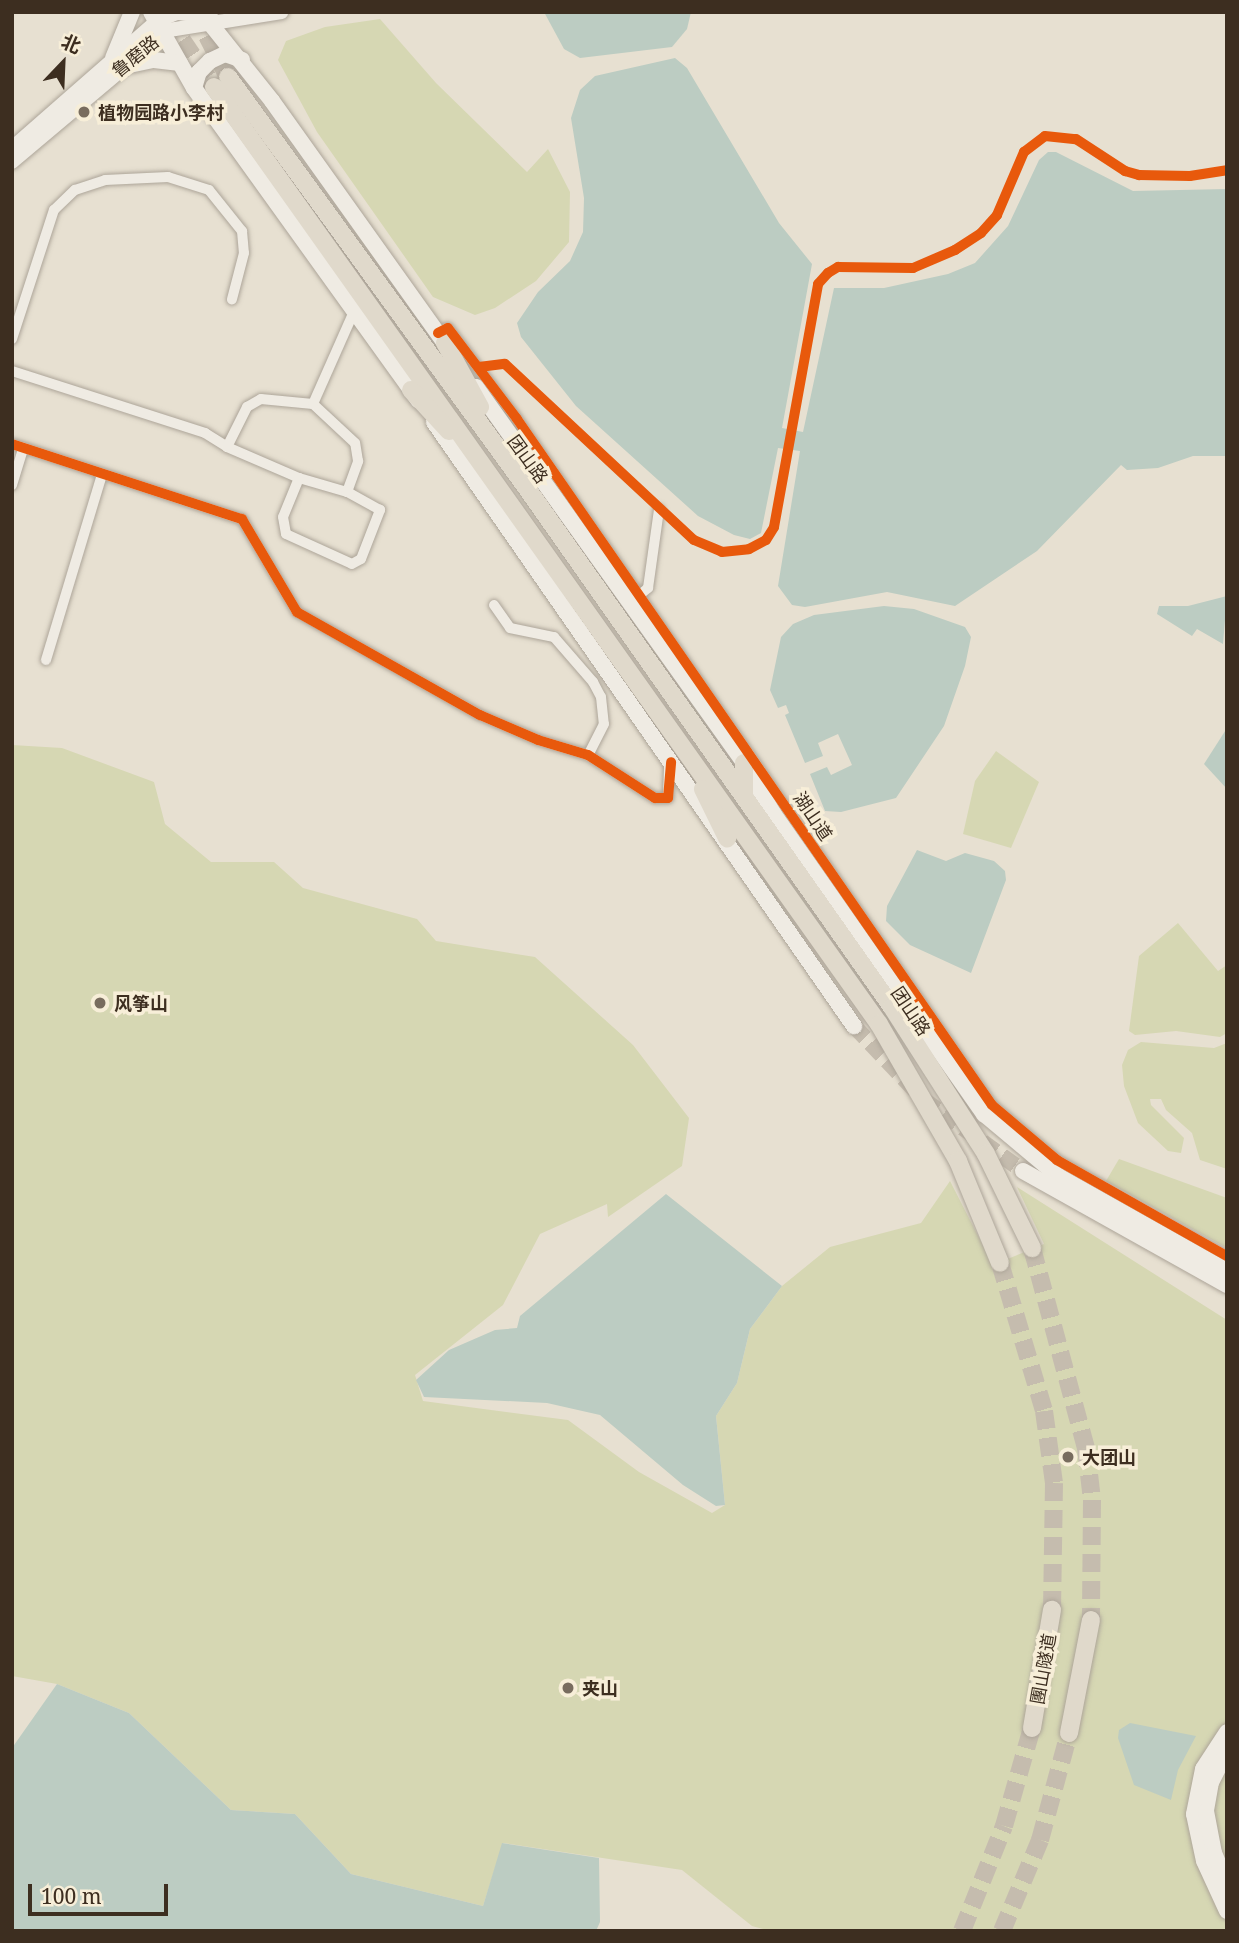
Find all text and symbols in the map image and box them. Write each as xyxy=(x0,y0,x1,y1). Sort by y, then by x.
north arrow xyxy=(28,28,98,98)
text: 北 xyxy=(57,28,85,59)
street label: 鲁磨路 xyxy=(107,31,163,81)
place label: 植物园路小李村 xyxy=(98,101,224,123)
marker: 植物园路小李村 xyxy=(76,104,92,120)
street label: 团山路 xyxy=(503,431,553,487)
street label: 湖山道 xyxy=(789,788,837,844)
street label: 团山路 xyxy=(887,983,935,1039)
place label: 风筝山 xyxy=(114,992,168,1014)
marker: 风筝山 xyxy=(92,995,108,1011)
place label: 大团山 xyxy=(1082,1446,1136,1468)
marker: 大团山 xyxy=(1060,1449,1076,1465)
street label: 團山隧道 xyxy=(1026,1632,1060,1706)
place label: 夹山 xyxy=(582,1677,618,1699)
marker: 夹山 xyxy=(560,1680,576,1696)
scale bar xyxy=(32,1870,172,1914)
text: 100 m xyxy=(41,1882,102,1910)

